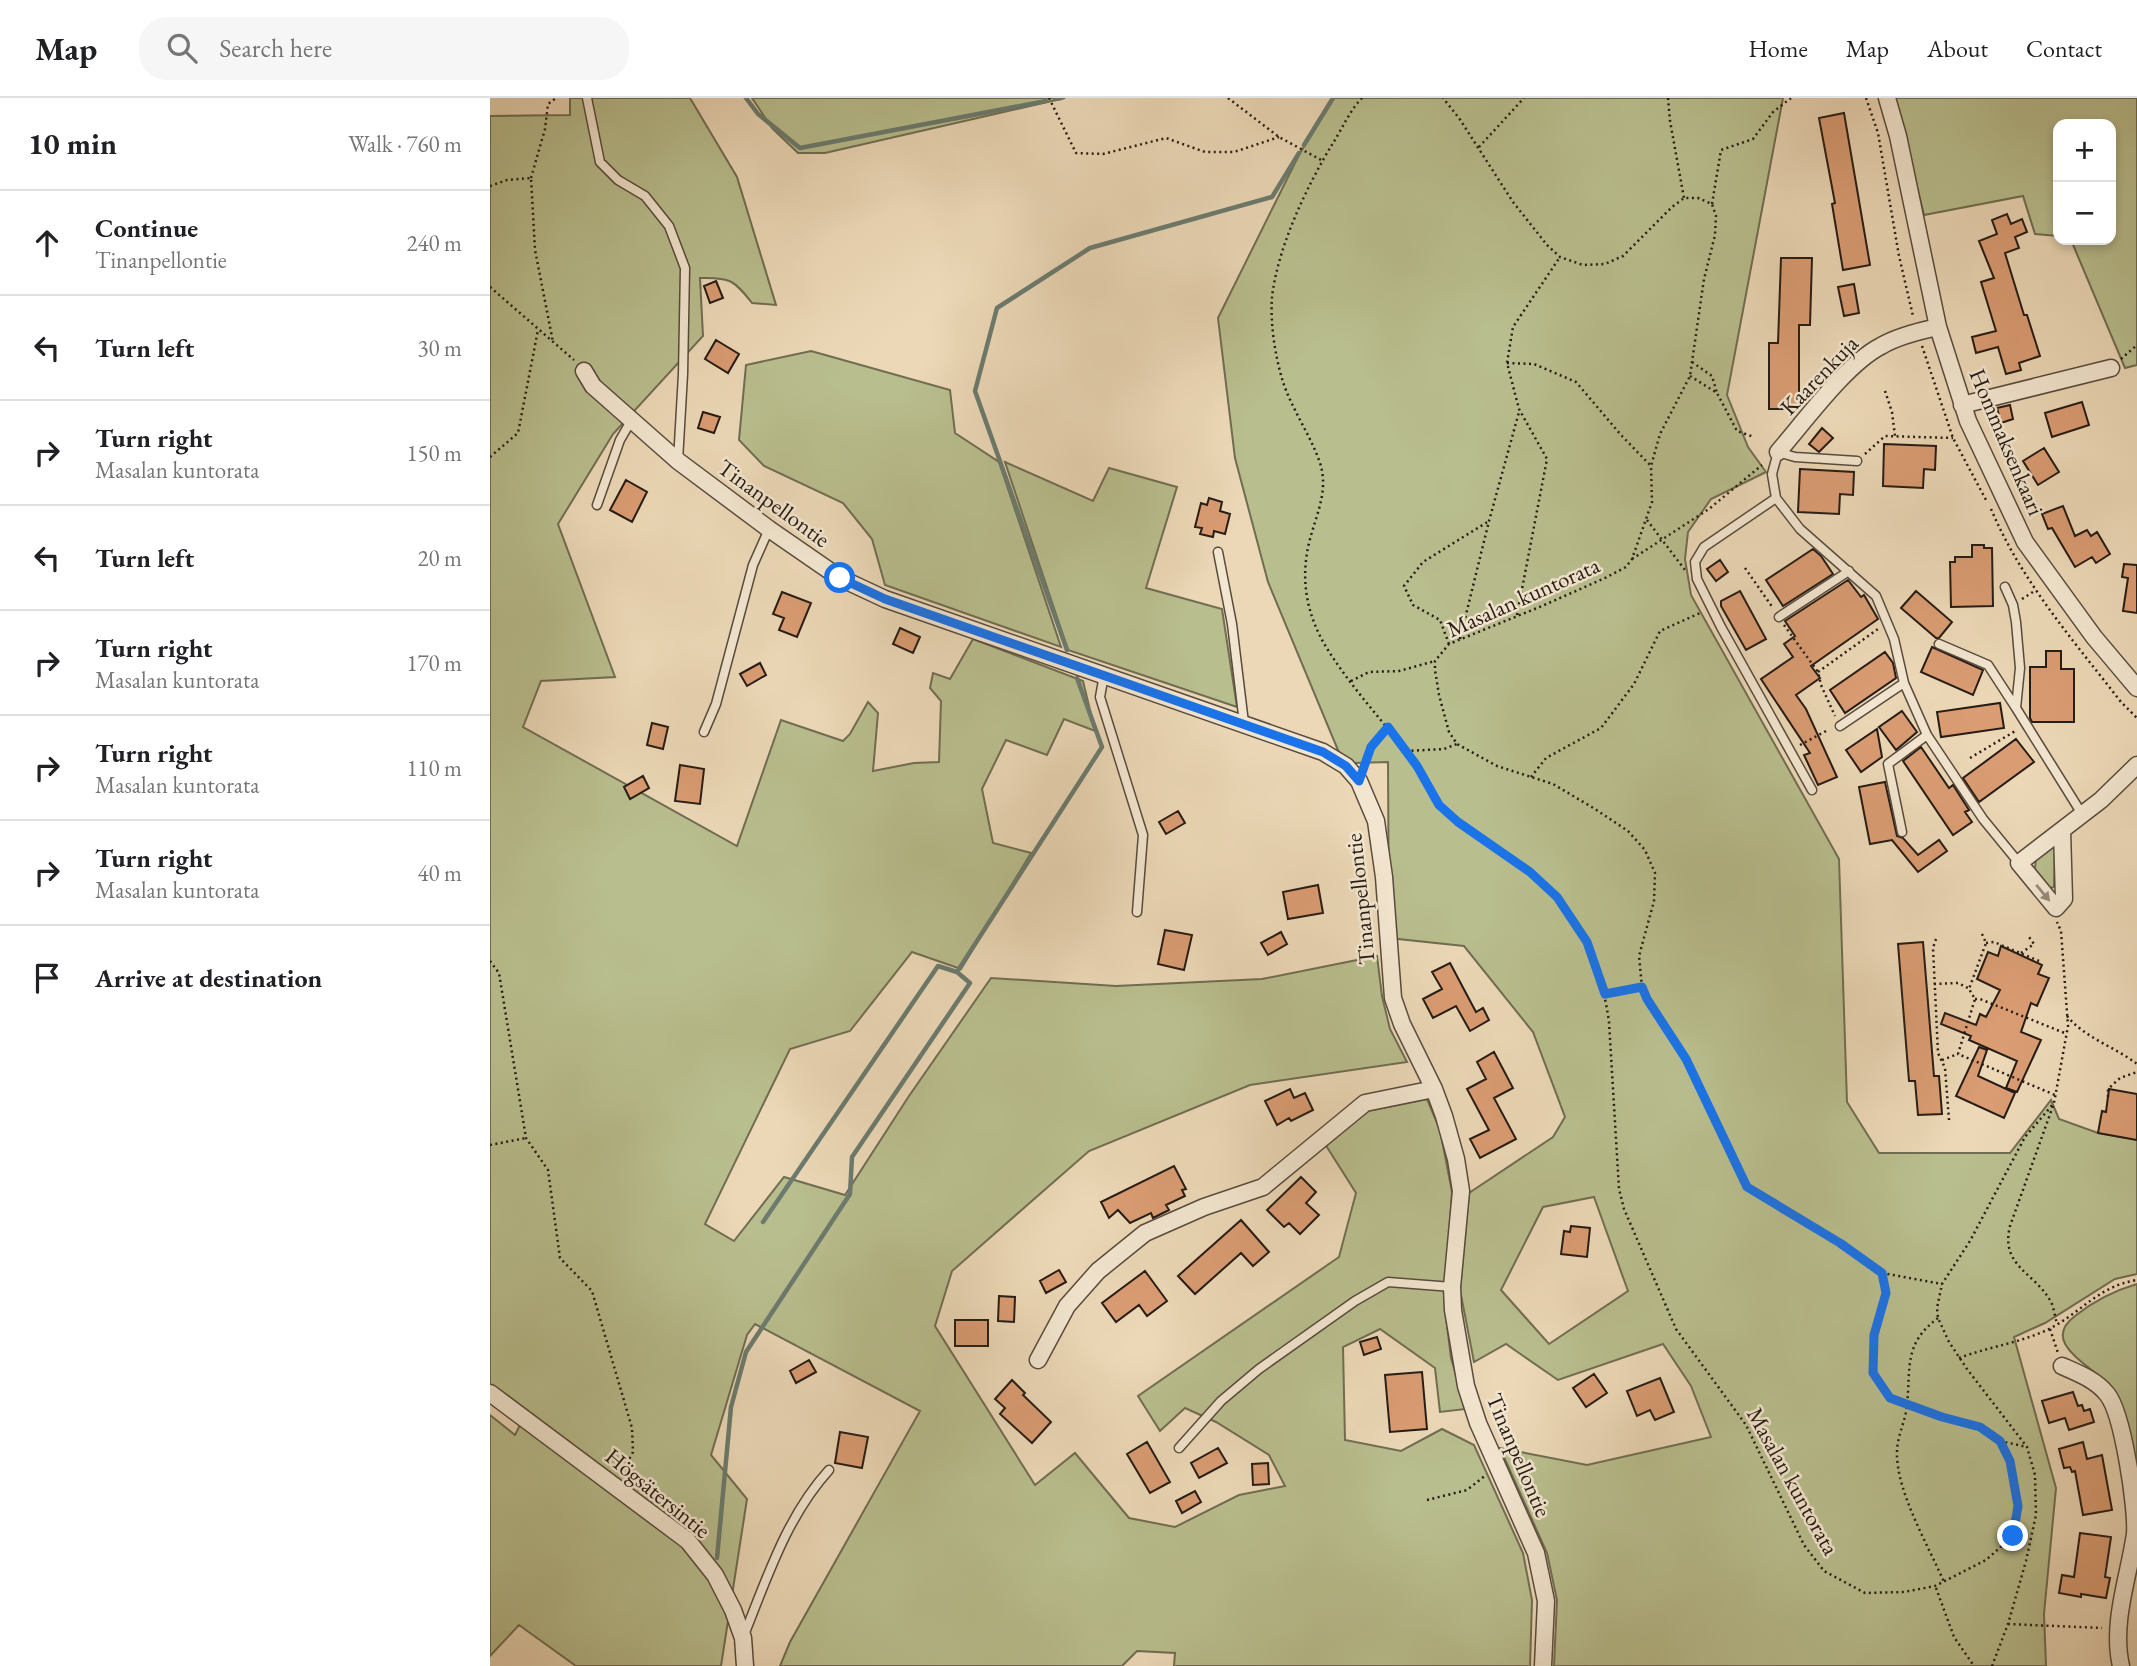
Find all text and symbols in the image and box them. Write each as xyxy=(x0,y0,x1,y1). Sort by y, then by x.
search box xyxy=(139,17,629,80)
text: Map xyxy=(35,27,97,70)
icon: search xyxy=(163,29,201,67)
text: Search here xyxy=(219,31,332,65)
text: Home xyxy=(1748,33,1808,64)
text: Map xyxy=(1846,33,1889,64)
text: About xyxy=(1927,33,1988,64)
text: Contact xyxy=(2026,33,2102,64)
map controls xyxy=(2053,119,2116,245)
button: + xyxy=(2053,119,2116,182)
text: 10 min xyxy=(28,124,117,163)
text: Walk · 760 m xyxy=(348,129,462,159)
button: − xyxy=(2053,182,2116,245)
text: Continue xyxy=(95,211,198,245)
icon: ahead xyxy=(28,224,66,262)
text: 240 m xyxy=(406,228,462,258)
text: Tinanpellontie xyxy=(95,245,227,275)
street label: Kaarenkuja xyxy=(1773,328,1865,421)
icon: left xyxy=(28,329,66,367)
text: Turn left xyxy=(95,331,194,365)
text: 30 m xyxy=(417,333,462,363)
street label: Hommaksenkaari xyxy=(1963,364,2052,520)
text: Turn right xyxy=(95,421,213,455)
icon: right xyxy=(28,434,66,472)
text: 150 m xyxy=(406,438,462,468)
street label: Tinanpellontie xyxy=(712,452,836,554)
text: Masalan kuntorata xyxy=(95,455,259,485)
icon: left xyxy=(28,539,66,577)
text: Turn left xyxy=(95,541,194,575)
text: 20 m xyxy=(417,543,462,573)
street label: Masalan kuntorata xyxy=(1442,550,1605,644)
route start xyxy=(824,562,855,593)
text: Turn right xyxy=(95,631,213,665)
icon: right xyxy=(28,644,66,682)
text: 170 m xyxy=(406,648,462,678)
text: Masalan kuntorata xyxy=(95,665,259,695)
text: Turn right xyxy=(95,736,213,770)
icon: right xyxy=(28,749,66,787)
text: 110 m xyxy=(406,753,462,783)
text: Masalan kuntorata xyxy=(95,770,259,800)
street label: Tinanpellontie xyxy=(1338,832,1382,966)
text: Turn right xyxy=(95,841,213,875)
icon: right xyxy=(28,854,66,892)
text: 40 m xyxy=(417,858,462,888)
text: Masalan kuntorata xyxy=(95,875,259,905)
one-way arrow xyxy=(2036,883,2051,901)
icon: arrive xyxy=(28,959,66,997)
text: Arrive at destination xyxy=(95,961,322,995)
street label: Tinanpellontie xyxy=(1479,1388,1559,1522)
street label: Masalan kuntorata xyxy=(1740,1402,1846,1561)
street label: Högsätersintie xyxy=(599,1441,717,1545)
route end xyxy=(1997,1520,2028,1551)

